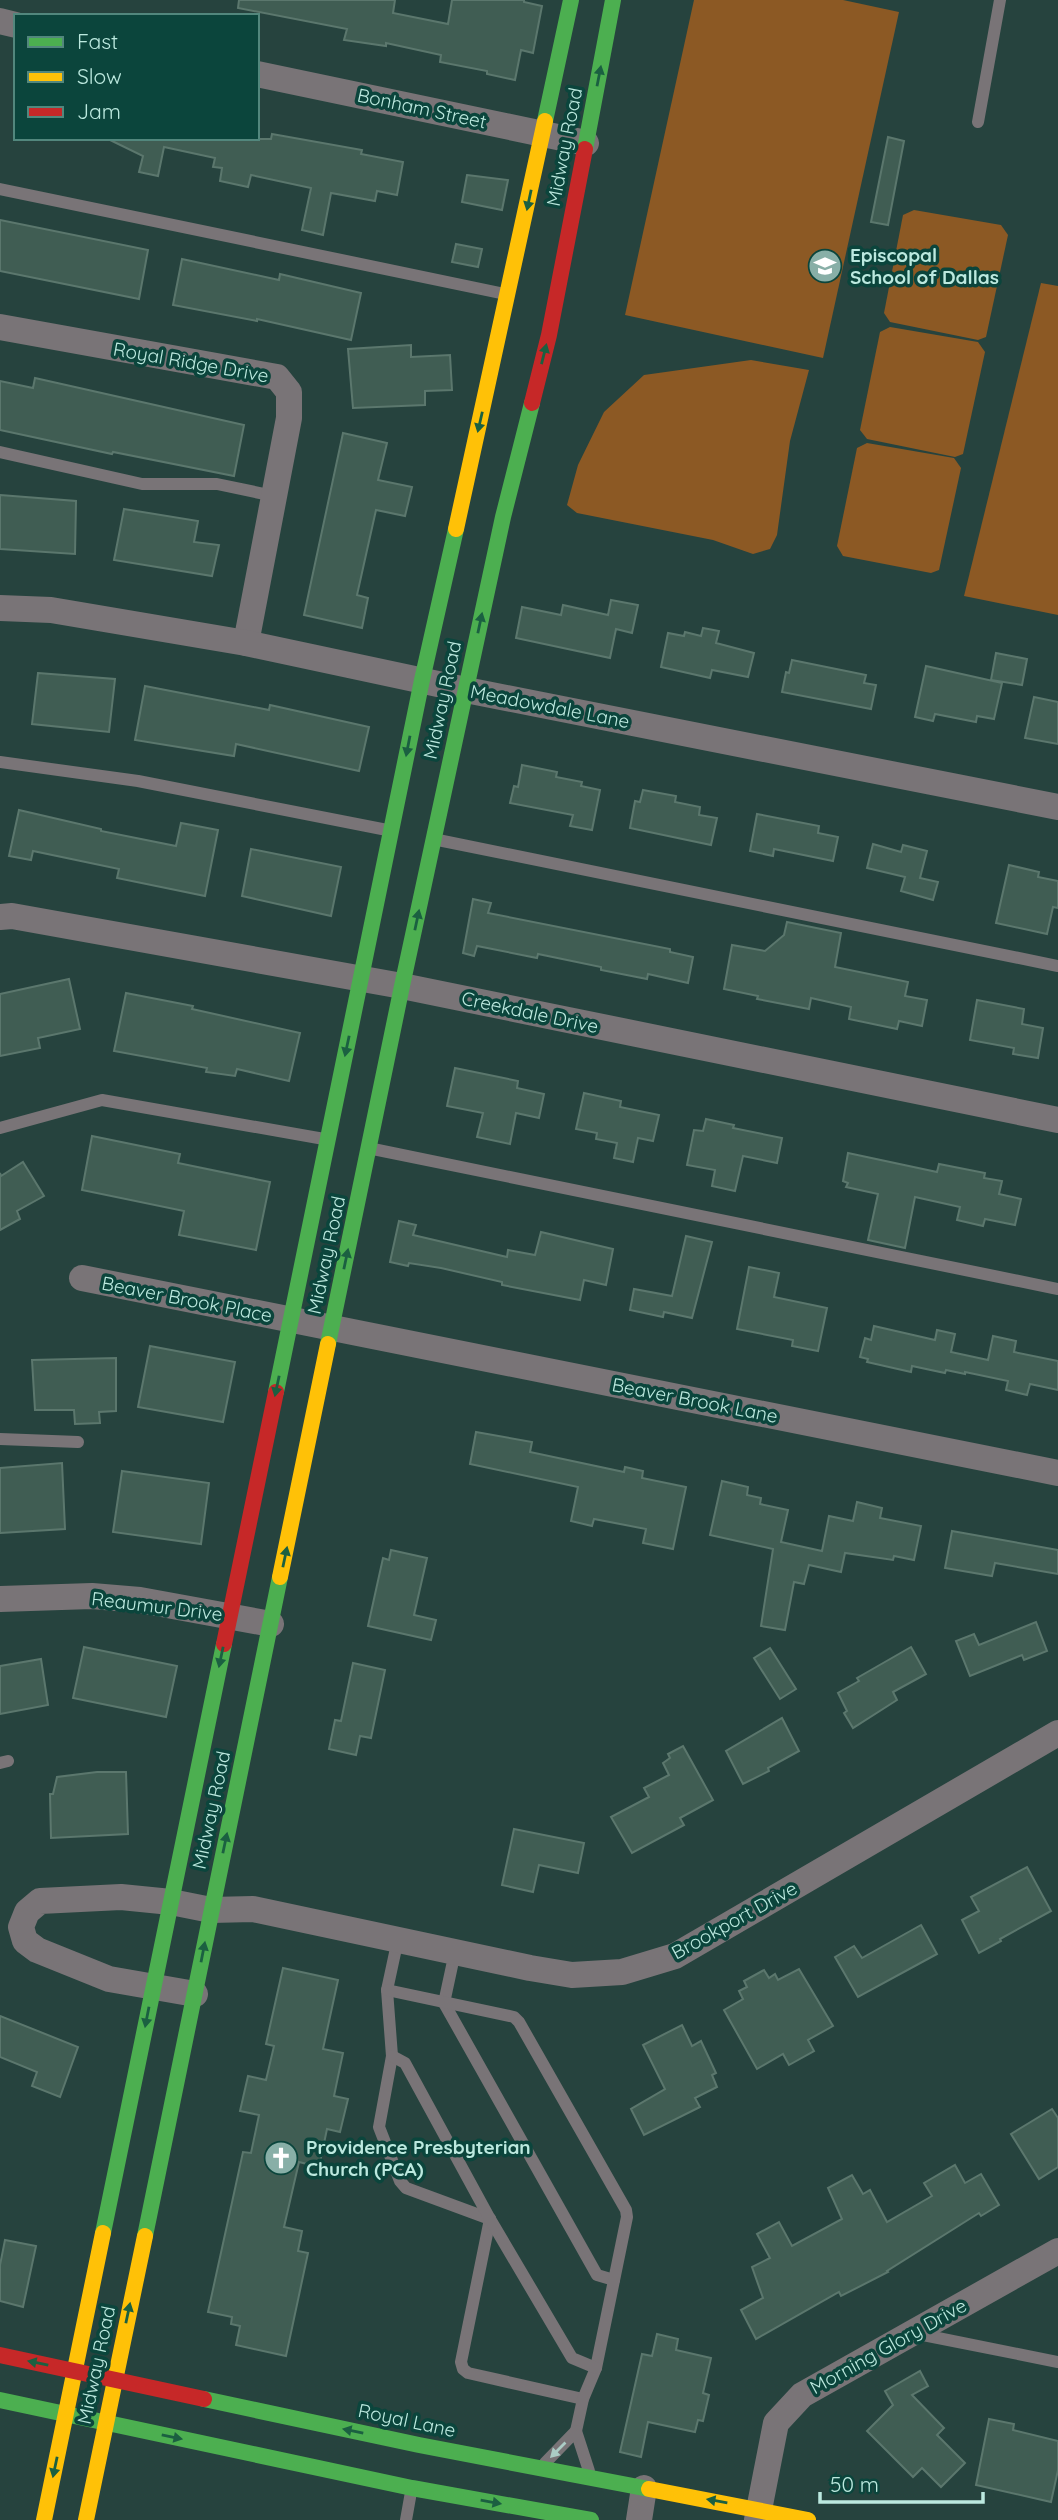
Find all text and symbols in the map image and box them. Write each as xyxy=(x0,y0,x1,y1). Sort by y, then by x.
legend xyxy=(14,14,259,140)
text: Fast xyxy=(77,28,118,54)
text: Slow xyxy=(77,63,122,89)
one-way arrow xyxy=(593,65,604,87)
street label: Bonham Street xyxy=(355,83,489,133)
street label: Midway Road xyxy=(541,86,587,208)
text: Jam xyxy=(77,98,121,124)
one-way arrow xyxy=(523,189,534,211)
place label: Episcopal School of Dallas xyxy=(850,243,999,289)
school or university icon: Episcopal School of Dallas xyxy=(806,247,844,285)
street label: Royal Ridge Drive xyxy=(111,337,271,387)
one-way arrow xyxy=(539,343,550,365)
one-way arrow xyxy=(474,411,485,433)
one-way arrow xyxy=(475,612,486,634)
street label: Midway Road xyxy=(418,639,466,761)
street label: Meadowdale Lane xyxy=(468,679,632,733)
one-way arrow xyxy=(402,735,413,757)
one-way arrow xyxy=(411,909,422,931)
street label: Creekdale Drive xyxy=(459,986,601,1038)
one-way arrow xyxy=(342,1035,353,1057)
street label: Midway Road xyxy=(302,1194,350,1316)
one-way arrow xyxy=(341,1248,352,1270)
street label: Beaver Brook Place xyxy=(100,1271,274,1327)
street label: Beaver Brook Lane xyxy=(610,1372,780,1428)
one-way arrow xyxy=(271,1375,282,1397)
one-way arrow xyxy=(279,1546,290,1568)
street label: Reaumur Drive xyxy=(90,1586,224,1626)
one-way arrow xyxy=(216,1646,227,1668)
street label: Midway Road xyxy=(187,1749,235,1871)
one-way arrow xyxy=(220,1832,231,1854)
street label: Brookport Drive xyxy=(667,1876,801,1964)
one-way arrow xyxy=(198,1941,209,1963)
one-way arrow xyxy=(142,2006,153,2028)
place label: Providence Presbyterian Church (PCA) xyxy=(306,2135,531,2181)
church icon: Providence Presbyterian Church (PCA) xyxy=(262,2139,300,2177)
street label: Morning Glory Drive xyxy=(805,2293,971,2399)
one-way arrow xyxy=(123,2302,134,2324)
street label: Midway Road xyxy=(72,2304,120,2426)
one-way arrow xyxy=(27,2357,49,2368)
street label: Royal Lane xyxy=(356,2398,458,2442)
one-way arrow xyxy=(342,2425,364,2436)
one-way arrow xyxy=(161,2431,183,2442)
one-way arrow xyxy=(550,2441,567,2457)
one-way arrow xyxy=(49,2456,60,2478)
scale bar xyxy=(820,2460,983,2504)
text: 50 m xyxy=(830,2471,879,2497)
one-way arrow xyxy=(706,2496,728,2507)
one-way arrow xyxy=(480,2497,502,2508)

